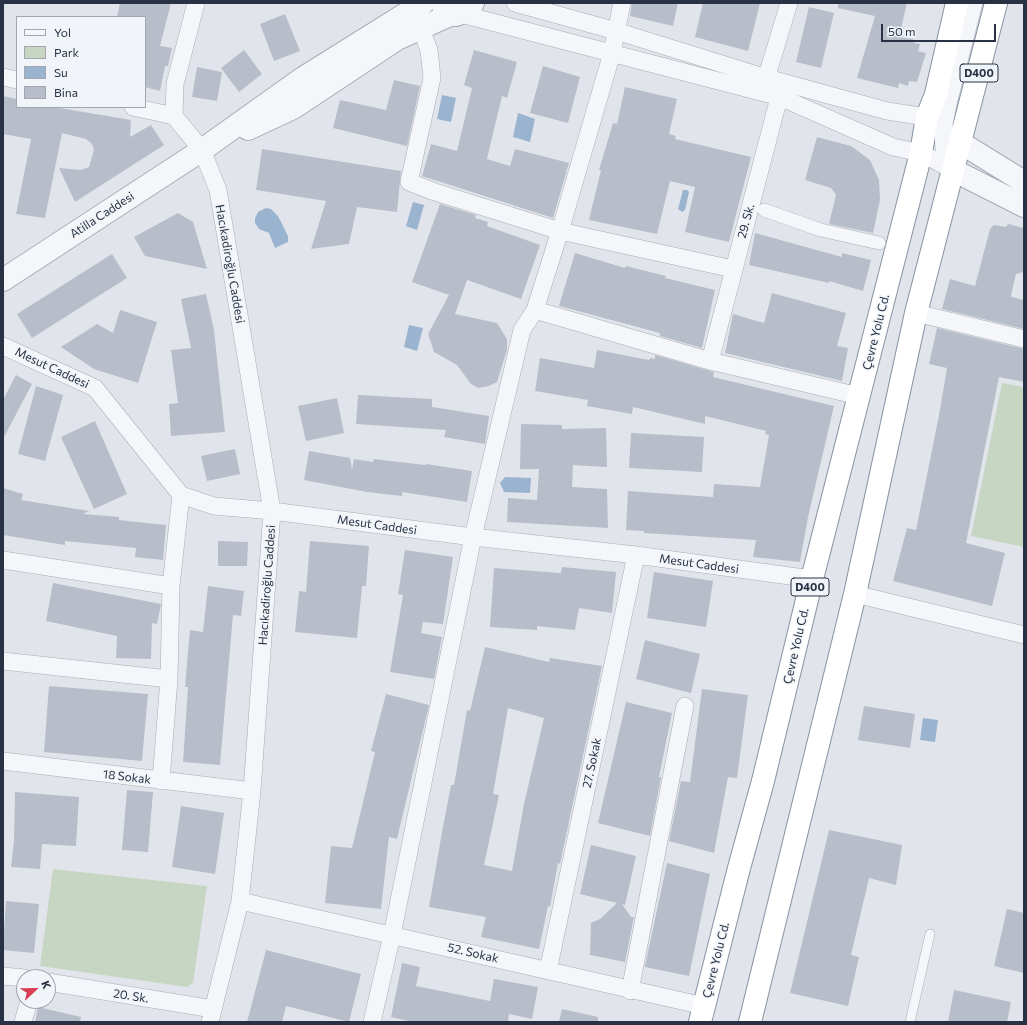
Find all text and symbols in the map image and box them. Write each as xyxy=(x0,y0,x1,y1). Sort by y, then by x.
legend xyxy=(16,16,146,108)
scale bar xyxy=(883,16,998,42)
text: 50 m xyxy=(888,24,916,38)
text: Yol xyxy=(54,25,71,39)
text: Park xyxy=(54,45,79,59)
road number: D400 xyxy=(960,64,998,82)
text: Su xyxy=(54,65,68,79)
text: Bina xyxy=(54,85,78,99)
street label: Atilla Caddesi xyxy=(67,189,137,241)
street label: 29. Sk. xyxy=(734,202,758,240)
street label: Hacıkadiroğlu Caddesi xyxy=(212,203,248,325)
street label: Çevre Yolu Cd. xyxy=(860,293,892,371)
street label: Mesut Caddesi xyxy=(13,344,91,392)
street label: Mesut Caddesi xyxy=(336,512,418,538)
street label: Hacıkadiroğlu Caddesi xyxy=(256,524,278,646)
street label: Mesut Caddesi xyxy=(658,551,740,577)
road number: D400 xyxy=(791,578,829,596)
street label: Çevre Yolu Cd. xyxy=(780,607,812,685)
street label: 27. Sokak xyxy=(580,737,604,789)
street label: 18 Sokak xyxy=(102,767,152,787)
street label: Çevre Yolu Cd. xyxy=(700,921,732,999)
street label: 52. Sokak xyxy=(446,940,500,966)
north arrow xyxy=(16,969,56,1009)
text: K xyxy=(39,979,54,991)
street label: 20. Sk. xyxy=(112,986,150,1006)

